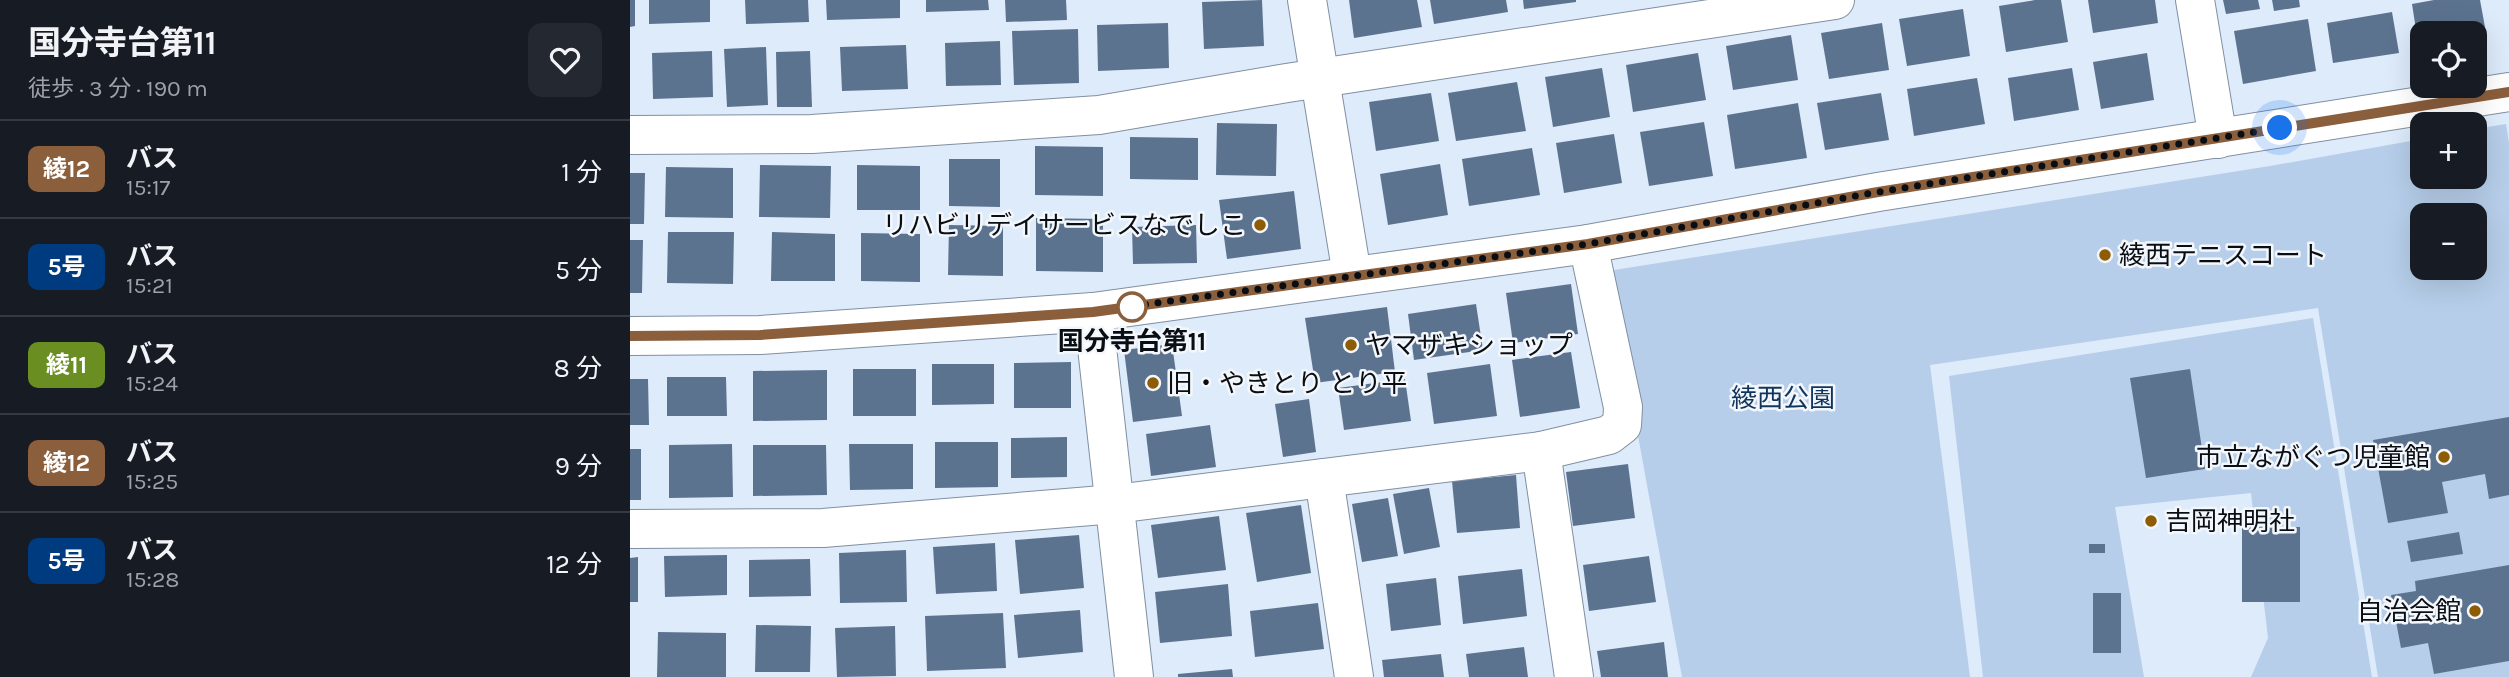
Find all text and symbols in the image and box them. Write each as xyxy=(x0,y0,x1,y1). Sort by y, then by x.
map controls xyxy=(2410,21,2487,280)
button: locate xyxy=(2410,21,2487,98)
button: heart xyxy=(528,23,602,97)
text: 国分寺台第11 xyxy=(28,24,217,62)
text: 徒歩 · 3 分 · 190 m xyxy=(28,75,208,102)
your location xyxy=(2262,110,2297,145)
button: + xyxy=(2410,112,2487,189)
text: バス xyxy=(126,143,178,174)
text: 綾12 xyxy=(43,155,90,183)
text: 1 分 xyxy=(561,157,602,188)
text: 15:17 xyxy=(126,174,170,201)
button: − xyxy=(2410,203,2487,280)
place label: リハビリデイサービスなでしこ xyxy=(882,210,1246,241)
marker: リハビリデイサービスなでしこ xyxy=(1252,217,1268,233)
place label: 綾西テニスコート xyxy=(2119,240,2327,271)
text: バス xyxy=(126,241,178,272)
marker: 綾西テニスコート xyxy=(2097,247,2113,263)
text: 5号 xyxy=(48,253,85,281)
text: 5 分 xyxy=(555,255,602,286)
text: 15:21 xyxy=(126,272,173,299)
marker: 国分寺台第11 xyxy=(1117,292,1147,322)
place label: 国分寺台第11 xyxy=(1058,326,1206,357)
place label: ヤマザキショップ xyxy=(1365,330,1573,361)
marker: ヤマザキショップ xyxy=(1343,337,1359,353)
text: バス xyxy=(126,339,178,370)
text: 綾11 xyxy=(46,351,87,379)
text: 8 分 xyxy=(554,353,602,384)
place label: 旧・やきとり とり平 xyxy=(1167,368,1407,399)
text: 15:24 xyxy=(126,370,178,397)
marker: 旧・やきとり とり平 xyxy=(1145,375,1161,391)
park label: 綾西公園 xyxy=(1731,383,1835,414)
text: バス xyxy=(126,437,178,468)
place label: 市立ながぐつ児童館 xyxy=(2196,442,2430,473)
text: 綾12 xyxy=(43,449,90,477)
marker: 市立ながぐつ児童館 xyxy=(2436,449,2452,465)
text: 9 分 xyxy=(555,451,602,482)
text: 15:25 xyxy=(126,468,178,495)
place label: 吉岡神明社 xyxy=(2165,506,2295,537)
marker: 吉岡神明社 xyxy=(2143,513,2159,529)
text: バス xyxy=(126,535,178,566)
text: 5号 xyxy=(48,547,85,575)
text: 12 分 xyxy=(546,549,602,580)
text: 15:28 xyxy=(126,566,179,593)
place label: 自治会館 xyxy=(2357,596,2461,627)
marker: 自治会館 xyxy=(2467,603,2483,619)

